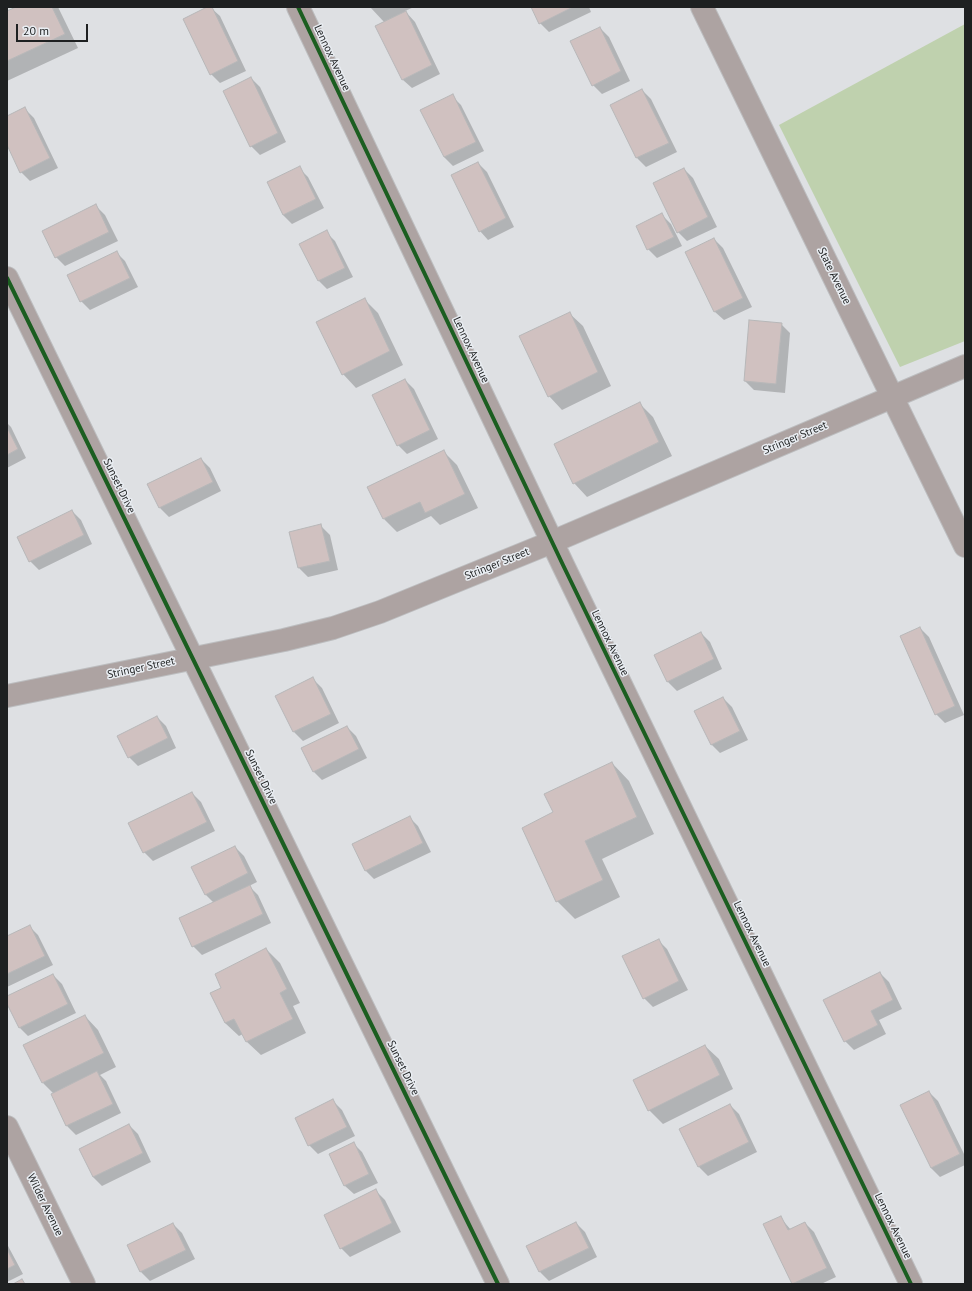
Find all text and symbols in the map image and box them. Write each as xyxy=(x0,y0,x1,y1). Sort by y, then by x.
scale bar xyxy=(18,16,90,42)
text: 20 m xyxy=(23,23,49,38)
street label: Lennox Avenue xyxy=(311,23,353,93)
street label: State Avenue xyxy=(815,245,853,307)
street label: Lennox Avenue xyxy=(450,315,492,385)
street label: Stringer Street xyxy=(761,419,829,457)
street label: Sunset Drive xyxy=(100,456,138,516)
street label: Stringer Street xyxy=(463,545,531,583)
street label: Lennox Avenue xyxy=(588,608,632,678)
street label: Stringer Street xyxy=(106,654,176,682)
street label: Sunset Drive xyxy=(242,747,280,807)
street label: Lennox Avenue xyxy=(730,899,774,969)
street label: Sunset Drive xyxy=(384,1038,422,1098)
street label: Wilder Avenue xyxy=(24,1172,66,1238)
street label: Lennox Avenue xyxy=(871,1191,915,1261)

